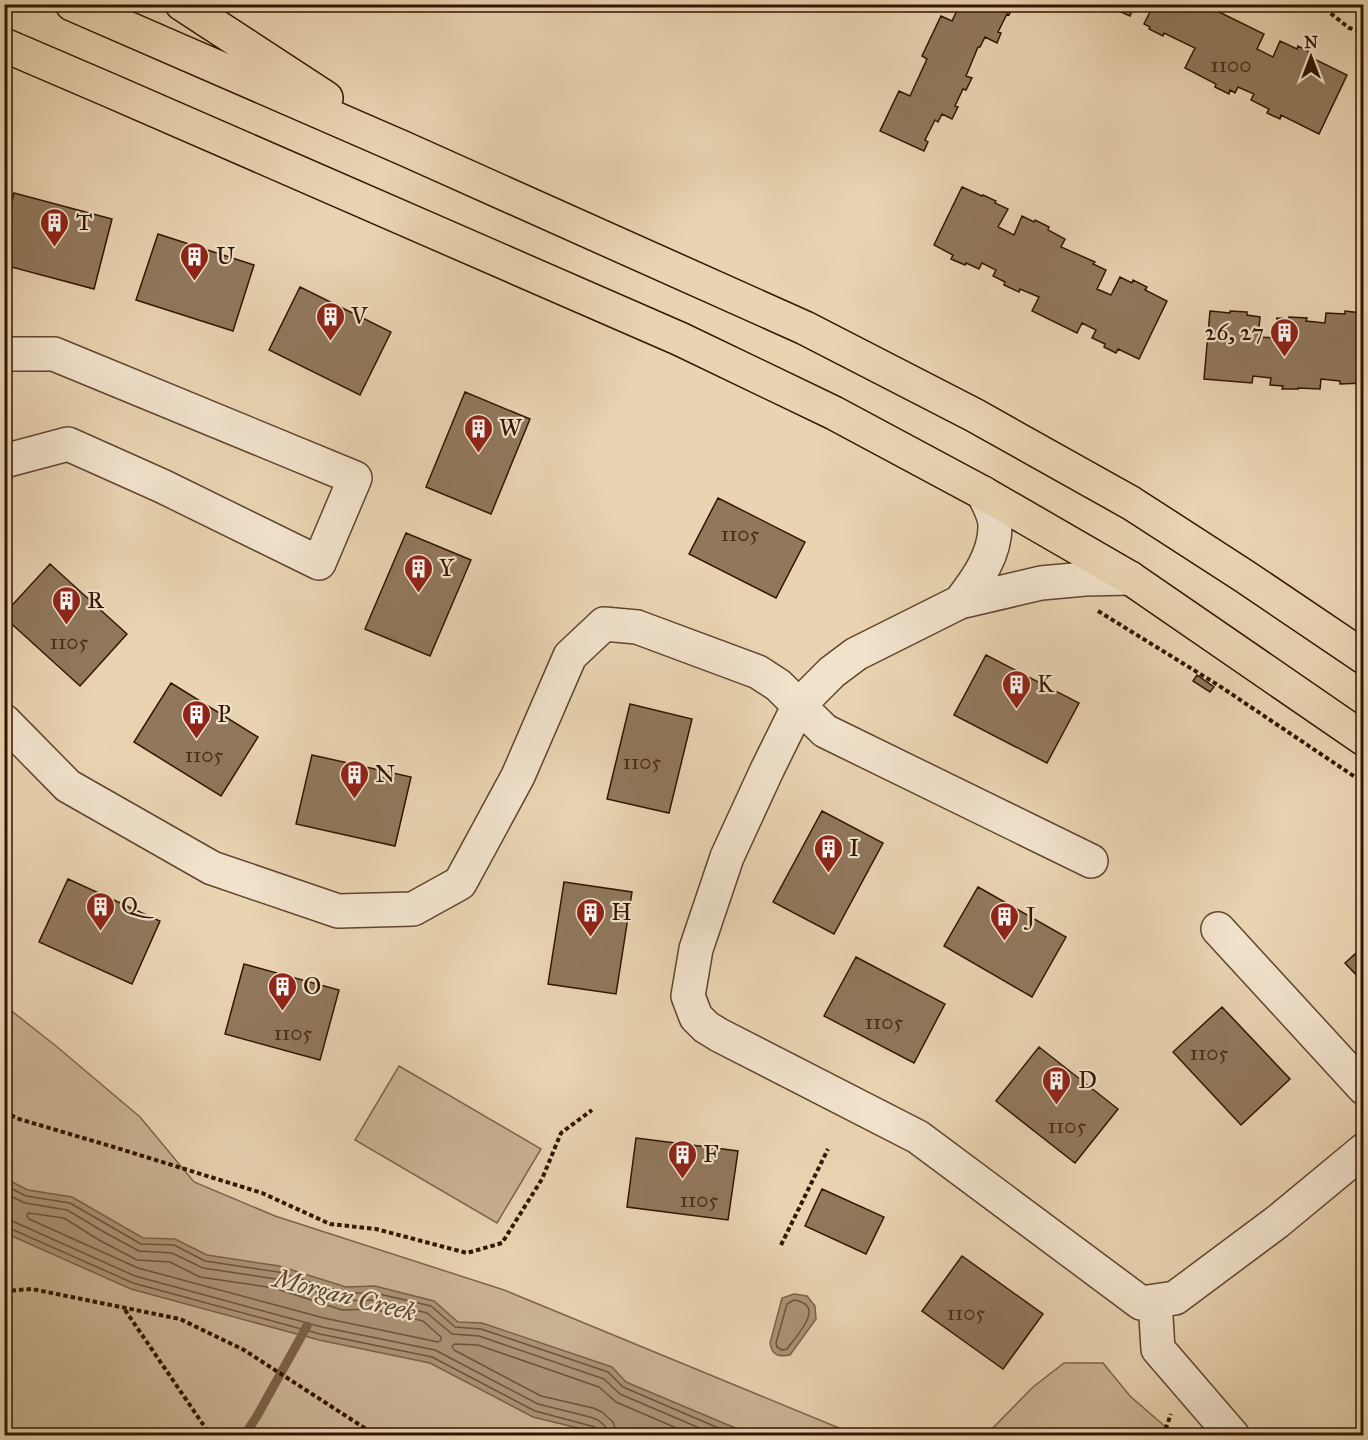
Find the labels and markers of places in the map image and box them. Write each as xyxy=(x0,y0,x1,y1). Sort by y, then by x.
building icon: T xyxy=(39,206,71,248)
place label: T xyxy=(76,207,92,237)
building icon: U xyxy=(179,240,211,282)
place label: U xyxy=(216,241,235,271)
building icon: V xyxy=(314,300,346,342)
place label: V xyxy=(350,301,369,331)
building icon: 26, 27 xyxy=(1269,316,1301,358)
place label: 26, 27 xyxy=(1204,317,1264,347)
building icon: W xyxy=(462,412,494,454)
place label: W xyxy=(499,413,523,443)
building icon: Y xyxy=(402,552,434,594)
place label: Y xyxy=(439,553,455,583)
building icon: R xyxy=(50,584,82,626)
place label: R xyxy=(87,585,105,615)
building icon: K xyxy=(1000,668,1032,710)
place label: K xyxy=(1037,669,1055,699)
building icon: P xyxy=(180,698,212,740)
place label: P xyxy=(217,699,231,729)
building icon: N xyxy=(338,758,370,800)
place label: N xyxy=(375,759,395,789)
building icon: I xyxy=(812,832,844,874)
place label: I xyxy=(849,833,859,863)
building icon: Q xyxy=(84,890,116,932)
place label: Q xyxy=(121,891,155,921)
building icon: H xyxy=(574,896,606,938)
place label: H xyxy=(611,897,632,927)
building icon: J xyxy=(989,900,1021,942)
place label: J xyxy=(1023,901,1036,931)
building icon: O xyxy=(266,970,298,1012)
place label: O xyxy=(303,971,321,1001)
building icon: D xyxy=(1041,1064,1073,1106)
place label: D xyxy=(1078,1065,1097,1095)
building icon: F xyxy=(666,1138,698,1180)
place label: F xyxy=(703,1139,719,1169)

